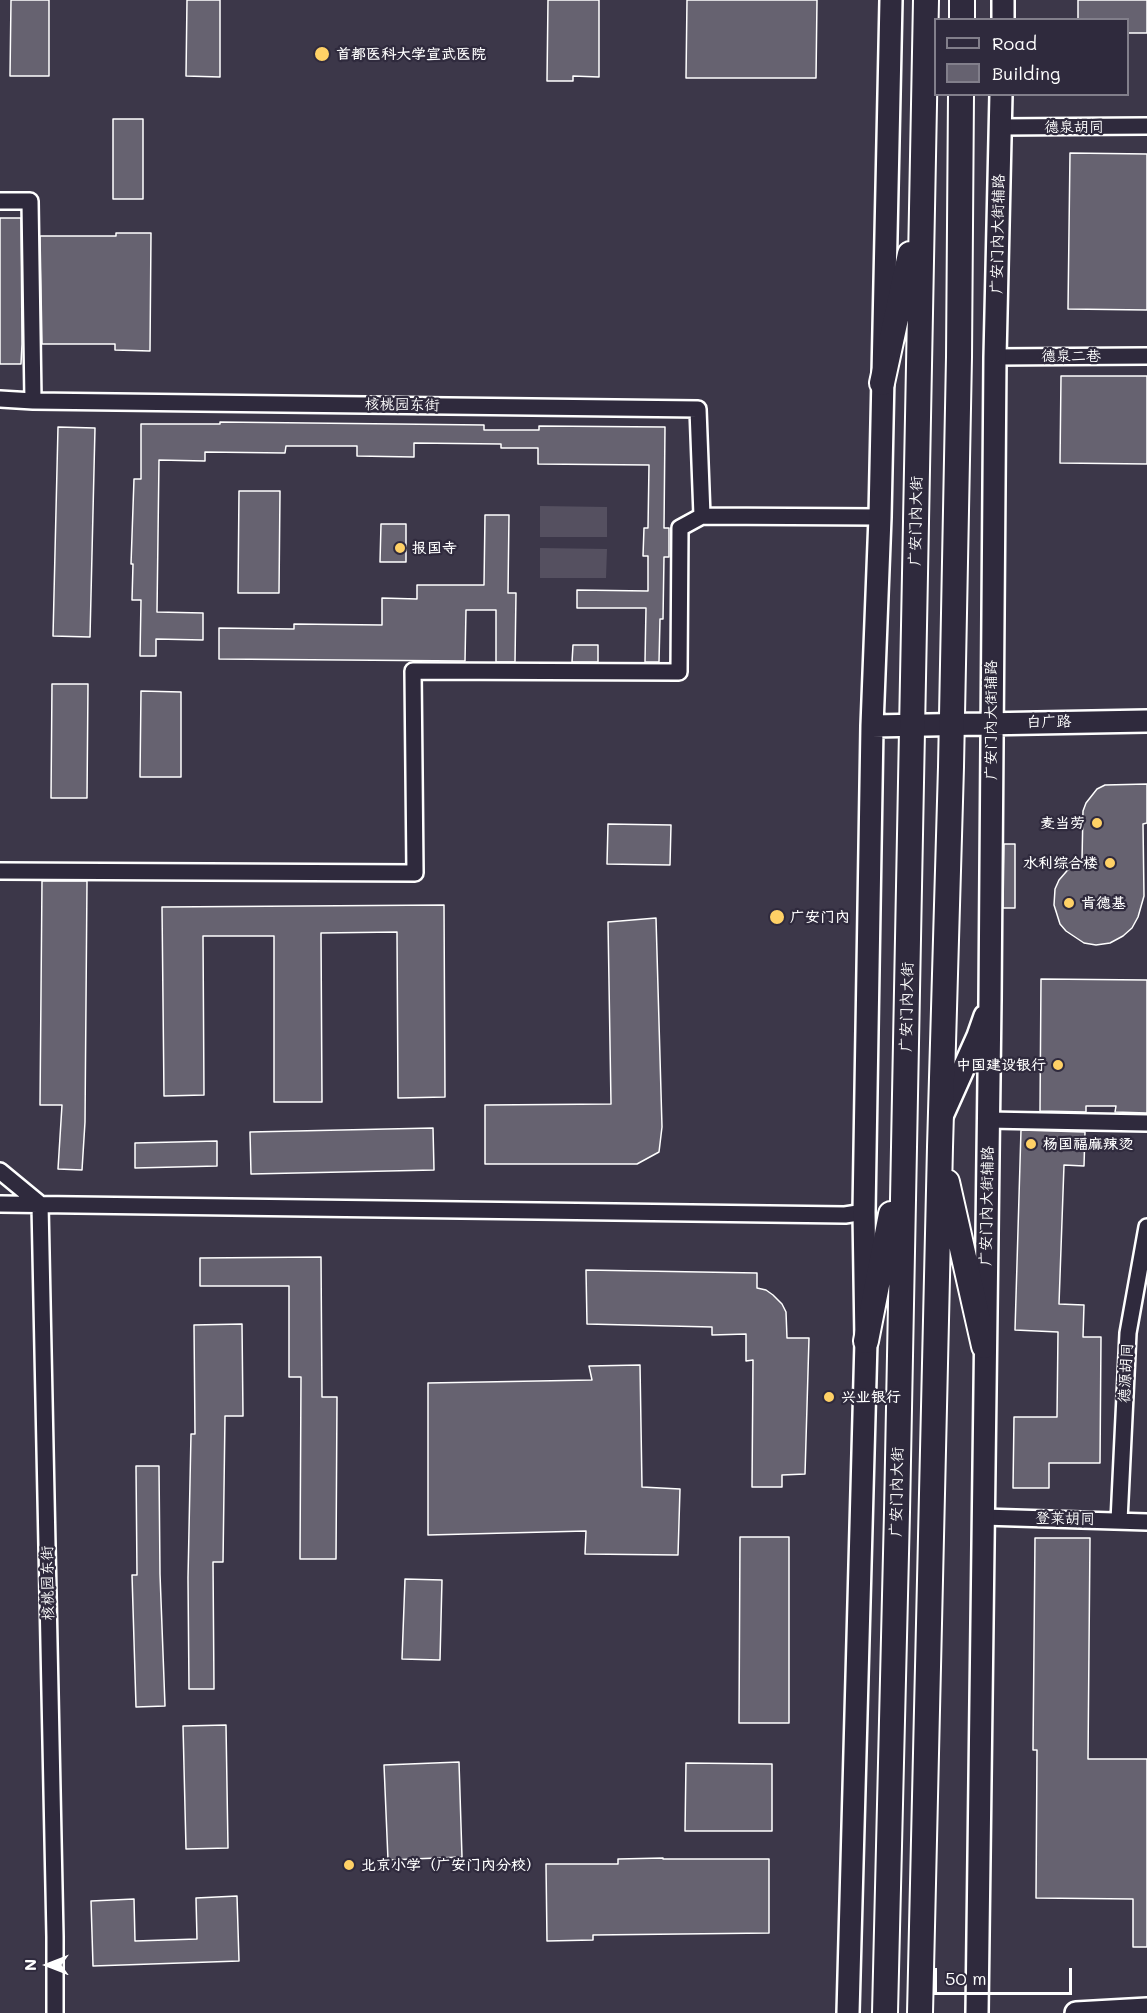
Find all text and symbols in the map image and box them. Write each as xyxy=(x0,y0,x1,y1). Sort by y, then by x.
legend xyxy=(934,18,1129,96)
text: Road xyxy=(992,31,1037,55)
marker: 首都医科大学宣武医院 xyxy=(313,45,331,63)
place label: 首都医科大学宣武医院 xyxy=(336,45,486,63)
text: Building xyxy=(992,61,1060,85)
street label: 德泉胡同 xyxy=(1044,118,1104,136)
street label: 广安门内大街辅路 xyxy=(988,174,1008,294)
street label: 德泉二巷 xyxy=(1041,347,1101,365)
street label: 核桃园东街 xyxy=(364,395,440,415)
street label: 广安门内大街 xyxy=(906,476,926,566)
place label: 报国寺 xyxy=(412,539,457,557)
marker: 报国寺 xyxy=(393,541,407,555)
street label: 广安门内大街辅路 xyxy=(982,660,1000,780)
street label: 白广路 xyxy=(1026,713,1072,731)
place label: 麦当劳 xyxy=(1040,814,1085,832)
marker: 麦当劳 xyxy=(1090,816,1104,830)
place label: 水利综合楼 xyxy=(1023,854,1098,872)
marker: 水利综合楼 xyxy=(1103,856,1117,870)
place label: 肯德基 xyxy=(1081,894,1126,912)
marker: 肯德基 xyxy=(1062,896,1076,910)
marker: 广安门内 xyxy=(768,908,786,926)
place label: 广安门内 xyxy=(790,908,850,926)
street label: 广安门内大街 xyxy=(897,962,917,1052)
place label: 中国建设银行 xyxy=(956,1056,1046,1074)
marker: 中国建设银行 xyxy=(1051,1058,1065,1072)
place label: 杨国福麻辣烫 xyxy=(1043,1135,1133,1153)
marker: 杨国福麻辣烫 xyxy=(1024,1137,1038,1151)
street label: 广安门内大街辅路 xyxy=(977,1146,997,1266)
street label: 德源胡同 xyxy=(1115,1343,1137,1403)
place label: 兴业银行 xyxy=(841,1388,901,1406)
marker: 兴业银行 xyxy=(822,1390,836,1404)
street label: 广安门内大街 xyxy=(887,1447,907,1537)
street label: 登莱胡同 xyxy=(1035,1509,1095,1529)
street label: 核桃园东街 xyxy=(38,1545,58,1621)
place label: 北京小学（广安门内分校） xyxy=(361,1856,541,1874)
marker: 北京小学（广安门内分校） xyxy=(342,1858,356,1872)
north arrow xyxy=(18,1935,78,1995)
scale bar xyxy=(937,1956,1075,1994)
text: N xyxy=(19,1959,40,1971)
text: 50 m xyxy=(945,1966,987,1990)

